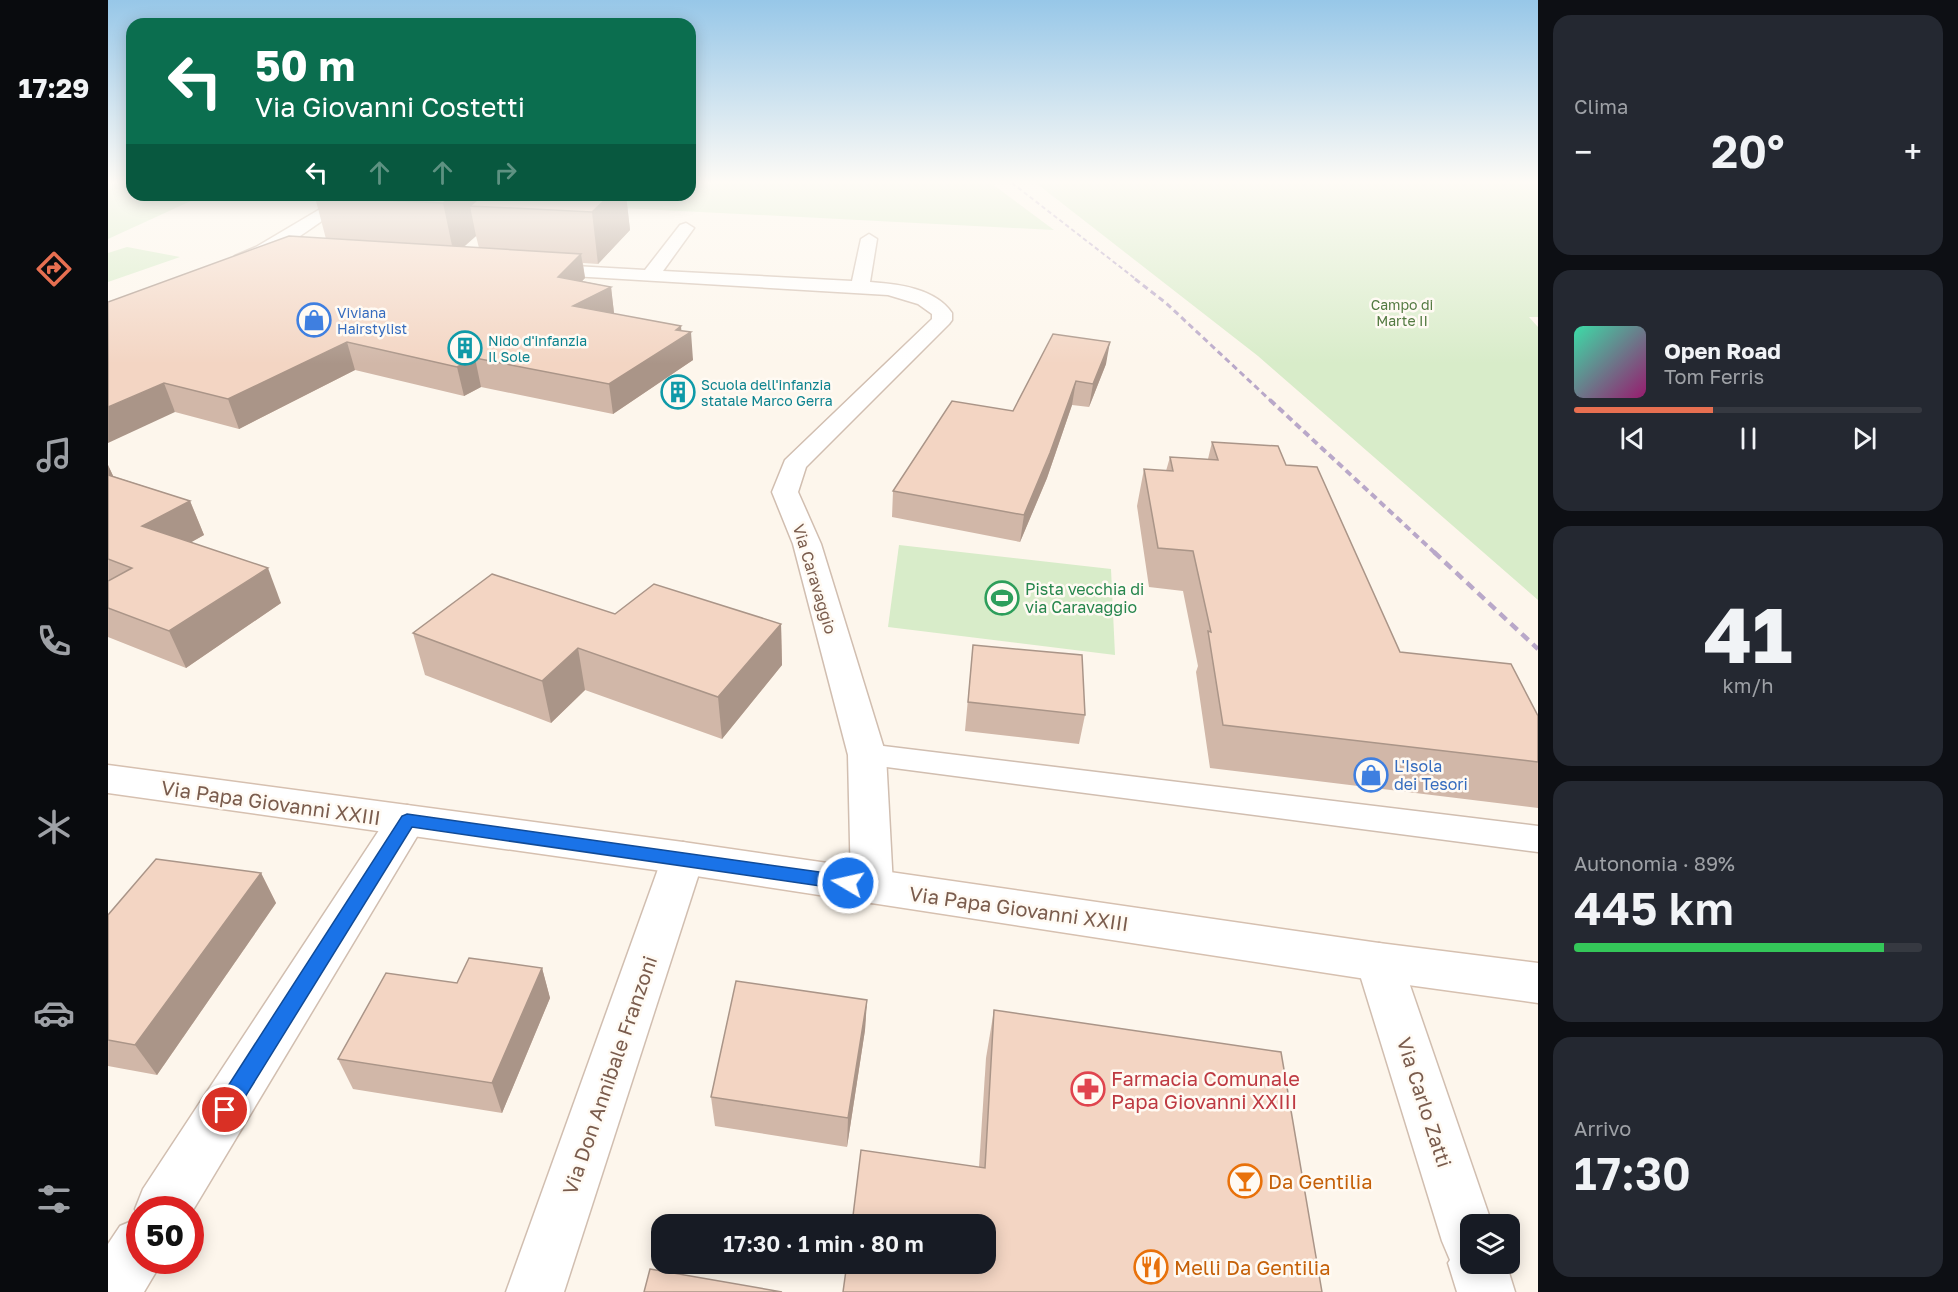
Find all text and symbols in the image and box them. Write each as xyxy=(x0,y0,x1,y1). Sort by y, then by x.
text: 50 m xyxy=(255,40,355,90)
icon: left xyxy=(156,42,234,120)
text: 17:29 xyxy=(19,72,89,104)
text: Via Giovanni Costetti xyxy=(255,91,525,123)
text: Clima xyxy=(1574,94,1628,118)
text: 20° xyxy=(1711,124,1785,178)
text: − xyxy=(1574,132,1592,171)
text: + xyxy=(1904,132,1922,171)
icon: left xyxy=(300,156,333,189)
icon: ahead xyxy=(363,156,396,189)
icon: ahead xyxy=(426,156,459,189)
icon: right xyxy=(489,156,522,189)
icon: directions xyxy=(33,248,75,290)
park label: Campo di Marte II xyxy=(1371,296,1433,329)
shop icon: Viviana Hairstylist xyxy=(296,302,332,338)
place label: Viviana Hairstylist xyxy=(337,304,407,337)
building icon: Nido d'infanzia Il Sole xyxy=(447,330,483,366)
place label: Nido d'infanzia Il Sole xyxy=(488,332,587,365)
text: Open Road xyxy=(1664,337,1781,364)
text: Tom Ferris xyxy=(1664,364,1764,388)
building icon: Scuola dell'infanzia statale Marco Gerra xyxy=(660,374,696,410)
place label: Scuola dell'infanzia statale Marco Gerra xyxy=(701,376,833,409)
icon: previous xyxy=(1616,422,1649,455)
icon: pause xyxy=(1732,422,1765,455)
icon: next xyxy=(1848,422,1881,455)
icon: music xyxy=(33,434,75,476)
street label: Via Caravaggio xyxy=(789,522,841,636)
place label: Pista vecchia di via Caravaggio xyxy=(1025,579,1144,617)
sports icon: Pista vecchia di via Caravaggio xyxy=(984,580,1020,616)
text: 41 xyxy=(1704,587,1792,680)
icon: phone xyxy=(33,620,75,662)
text: km/h xyxy=(1723,673,1773,697)
place label: L'Isola dei Tesori xyxy=(1394,756,1468,794)
shop icon: L'Isola dei Tesori xyxy=(1353,757,1389,793)
street label: Via Papa Giovanni XXIII xyxy=(160,775,382,829)
icon: climate xyxy=(33,806,75,848)
position arrow xyxy=(816,851,880,915)
text: Autonomia · 89% xyxy=(1574,851,1735,875)
street label: Via Papa Giovanni XXIII xyxy=(908,881,1130,935)
text: 445 km xyxy=(1574,881,1734,935)
street label: Via Don Annibale Franzoni xyxy=(557,952,661,1198)
icon: car xyxy=(33,992,75,1034)
street label: Via Carlo Zatti xyxy=(1393,1034,1457,1170)
place label: Farmacia Comunale Papa Giovanni XXIII xyxy=(1111,1066,1300,1113)
pharmacy icon: Farmacia Comunale Papa Giovanni XXIII xyxy=(1070,1071,1106,1107)
pin xyxy=(199,1084,250,1135)
icon: arrive xyxy=(208,1093,241,1126)
text: Arrivo xyxy=(1574,1116,1631,1140)
text: 17:30 xyxy=(1574,1146,1691,1200)
bar icon: Da Gentilia xyxy=(1227,1163,1263,1199)
place label: Da Gentilia xyxy=(1268,1169,1373,1193)
icon: filters xyxy=(33,1178,75,1220)
speed limit sign: 50 xyxy=(126,1196,204,1274)
map controls xyxy=(1460,1214,1520,1274)
button: layers xyxy=(1460,1214,1520,1274)
text: 17:30 · 1 min · 80 m xyxy=(723,1230,924,1257)
restaurant icon: Melli Da Gentilia xyxy=(1133,1249,1169,1285)
place label: Melli Da Gentilia xyxy=(1174,1255,1330,1279)

